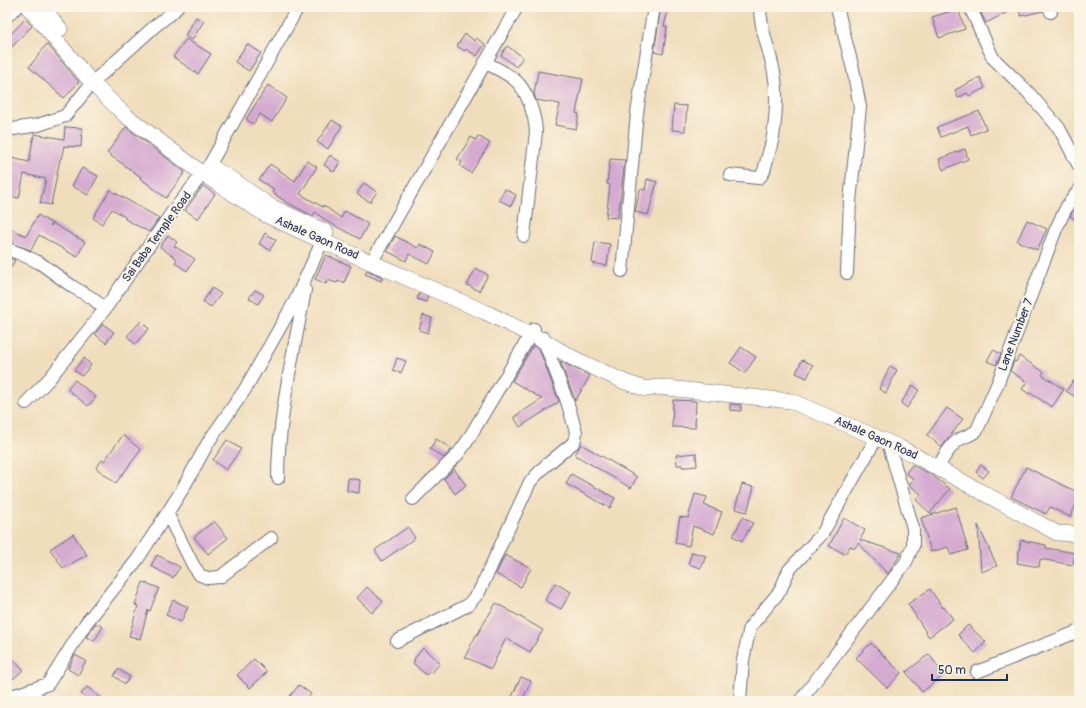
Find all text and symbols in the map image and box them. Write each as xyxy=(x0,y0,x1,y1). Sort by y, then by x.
street label: Sai Baba Temple Road xyxy=(119,189,195,285)
street label: Ashale Gaon Road xyxy=(273,213,361,263)
street label: Lane Number 7 xyxy=(995,296,1037,374)
street label: Ashale Gaon Road xyxy=(832,413,920,463)
scale bar xyxy=(932,656,1007,682)
text: 50 m xyxy=(938,663,966,678)

